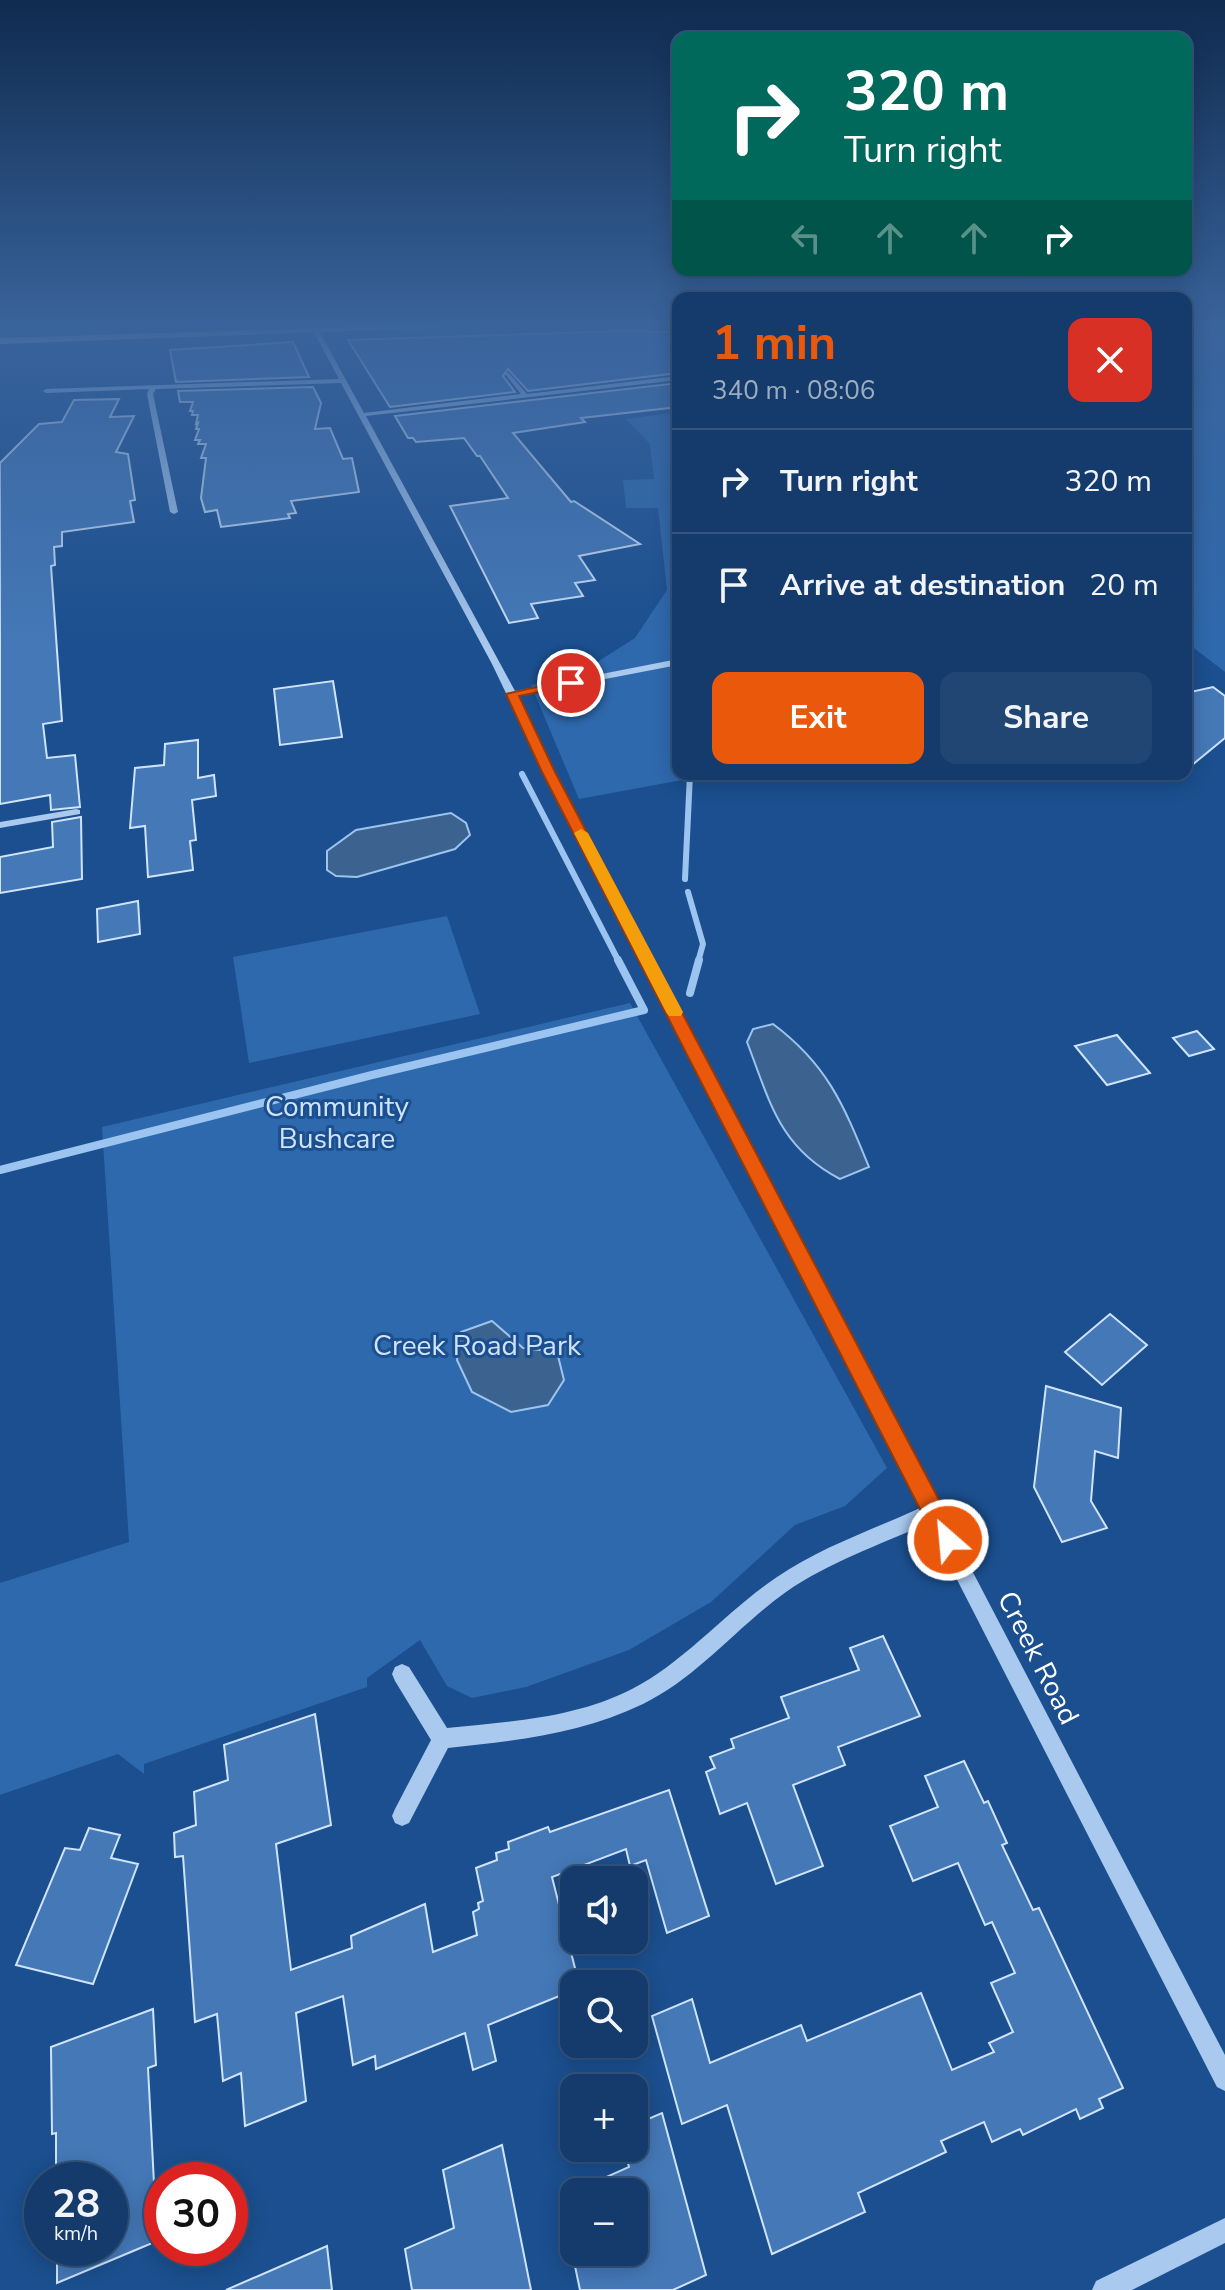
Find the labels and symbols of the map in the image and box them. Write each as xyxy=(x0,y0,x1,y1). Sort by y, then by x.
pin xyxy=(537,649,605,717)
park label: Community Bushcare xyxy=(265,1088,410,1158)
park label: Creek Road Park xyxy=(373,1327,582,1365)
position arrow xyxy=(906,1498,990,1582)
street label: Creek Road xyxy=(988,1585,1088,1731)
speed limit sign: 30 xyxy=(144,2162,248,2266)

